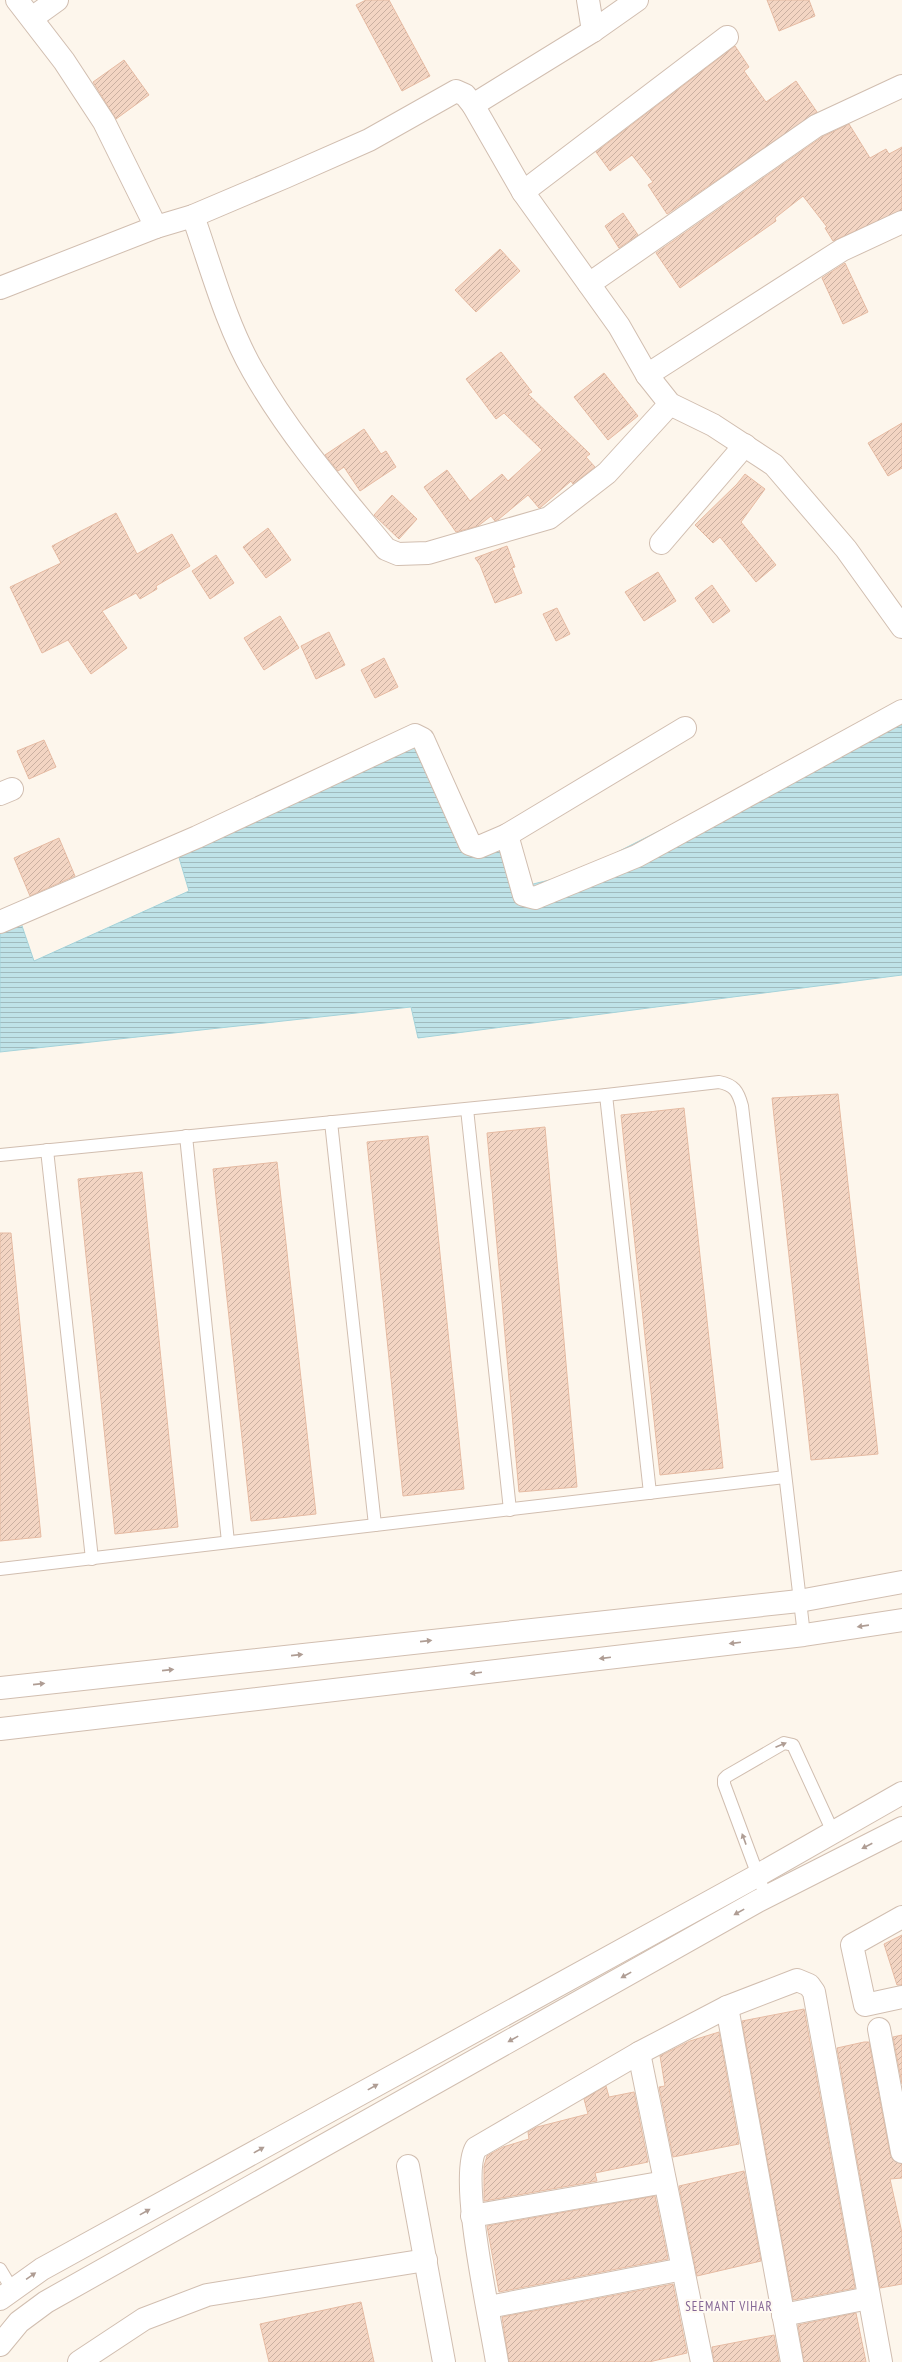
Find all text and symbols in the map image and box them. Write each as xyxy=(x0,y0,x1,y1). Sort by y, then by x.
one-way arrow xyxy=(857,1623,869,1629)
one-way arrow xyxy=(420,1638,433,1645)
one-way arrow xyxy=(728,1640,741,1646)
one-way arrow xyxy=(291,1652,303,1659)
one-way arrow xyxy=(599,1655,611,1661)
one-way arrow xyxy=(162,1666,174,1673)
one-way arrow xyxy=(470,1670,482,1677)
one-way arrow xyxy=(33,1680,45,1687)
one-way arrow xyxy=(775,1742,787,1748)
one-way arrow xyxy=(740,1833,746,1845)
one-way arrow xyxy=(861,1843,873,1849)
one-way arrow xyxy=(733,1908,745,1915)
one-way arrow xyxy=(620,1972,632,1979)
one-way arrow xyxy=(507,2036,518,2043)
one-way arrow xyxy=(367,2084,379,2090)
one-way arrow xyxy=(253,2146,265,2153)
one-way arrow xyxy=(139,2209,151,2215)
one-way arrow xyxy=(26,2272,37,2280)
district label: SEEMANT VIHAR xyxy=(685,2298,773,2315)

